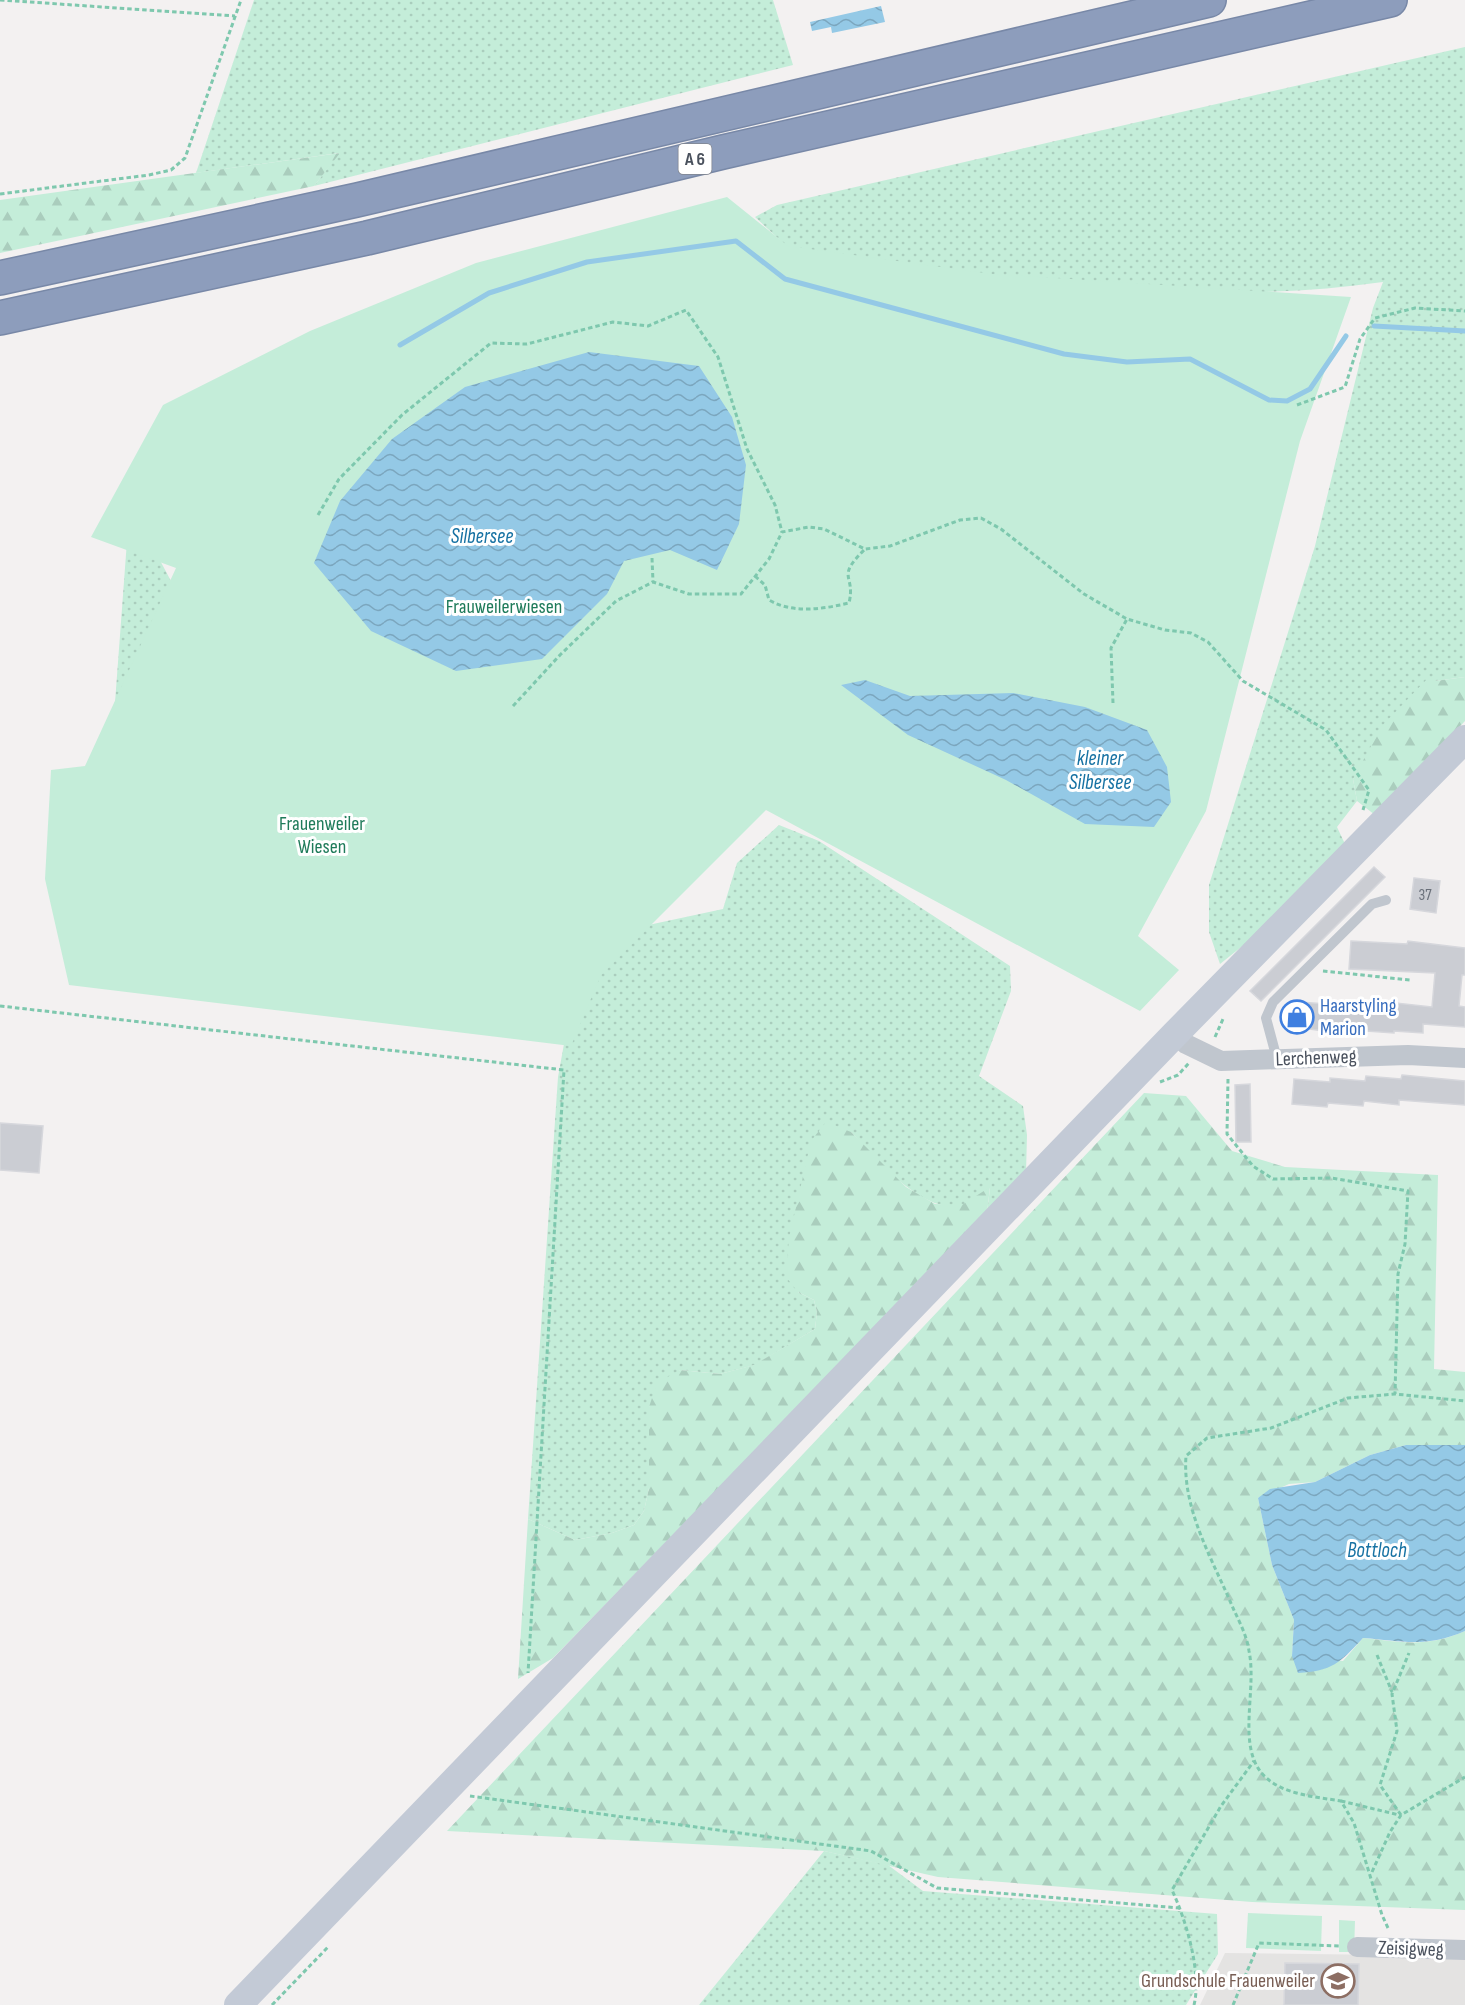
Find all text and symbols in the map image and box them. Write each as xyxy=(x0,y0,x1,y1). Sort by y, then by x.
road number: A 6 xyxy=(678,144,712,174)
water label: Silbersee xyxy=(451,524,513,549)
park label: Frauweilerwiesen xyxy=(446,595,562,619)
water label: kleiner Silbersee xyxy=(1069,746,1131,795)
park label: Frauenweiler Wiesen xyxy=(279,812,365,859)
house number: 37 xyxy=(1418,886,1432,905)
place label: Haarstyling Marion xyxy=(1320,994,1396,1041)
shop icon: Haarstyling Marion xyxy=(1279,999,1315,1035)
street label: Lerchenweg xyxy=(1275,1045,1357,1071)
water label: Bottloch xyxy=(1347,1538,1407,1563)
street label: Zeisigweg xyxy=(1378,1936,1444,1962)
school or university icon: Grundschule Frauenweiler xyxy=(1320,1963,1356,1999)
place label: Grundschule Frauenweiler xyxy=(1141,1969,1315,1993)

